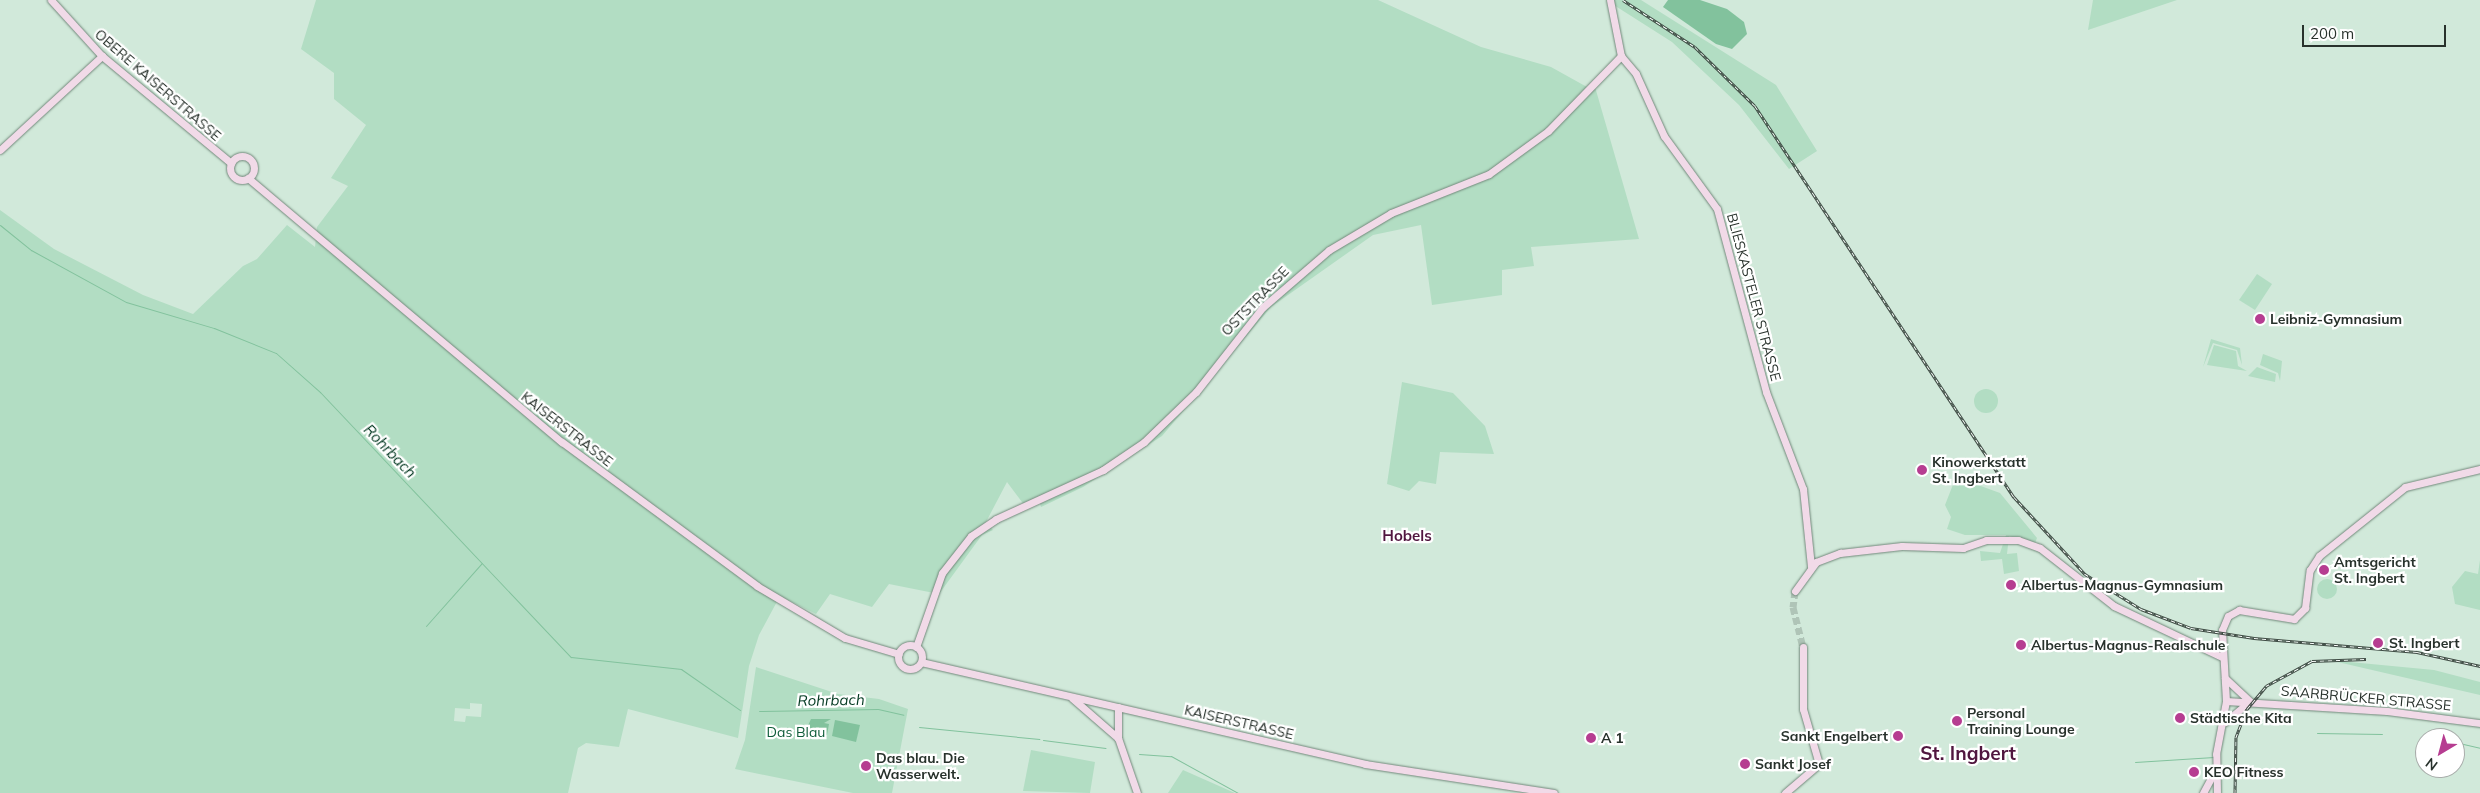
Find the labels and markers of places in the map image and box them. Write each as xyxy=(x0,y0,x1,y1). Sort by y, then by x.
place label: Leibniz-Gymnasium xyxy=(2270,311,2402,327)
marker: Leibniz-Gymnasium xyxy=(2254,313,2266,325)
place label: Kinowerkstatt St. Ingbert xyxy=(1932,454,2026,487)
marker: Kinowerkstatt St. Ingbert xyxy=(1916,464,1928,476)
place label: Amtsgericht St. Ingbert xyxy=(2334,554,2416,586)
marker: Amtsgericht St. Ingbert xyxy=(2318,564,2330,576)
place label: Albertus-Magnus-Gymnasium xyxy=(2021,577,2223,593)
marker: Albertus-Magnus-Gymnasium xyxy=(2005,579,2017,591)
place label: St. Ingbert xyxy=(2389,635,2460,651)
marker: St. Ingbert xyxy=(2371,636,2385,650)
place label: Albertus-Magnus-Realschule xyxy=(2031,637,2226,653)
marker: Albertus-Magnus-Realschule xyxy=(2015,639,2027,651)
place label: Personal Training Lounge xyxy=(1967,705,2075,738)
place label: Städtische Kita xyxy=(2190,710,2292,726)
marker: Städtische Kita xyxy=(2174,712,2186,724)
marker: Personal Training Lounge xyxy=(1951,715,1963,727)
place label: Sankt Engelbert xyxy=(1781,728,1888,744)
place label: A 1 xyxy=(1601,730,1624,746)
marker: Sankt Engelbert xyxy=(1892,730,1904,742)
marker: A 1 xyxy=(1585,732,1597,744)
place label: Das blau. Die Wasserwelt. xyxy=(876,750,965,782)
place label: Sankt Josef xyxy=(1755,756,1831,772)
marker: Sankt Josef xyxy=(1739,758,1751,770)
marker: Das blau. Die Wasserwelt. xyxy=(860,760,872,772)
place label: KEO Fitness xyxy=(2204,764,2284,780)
marker: KEO Fitness xyxy=(2188,766,2200,778)

